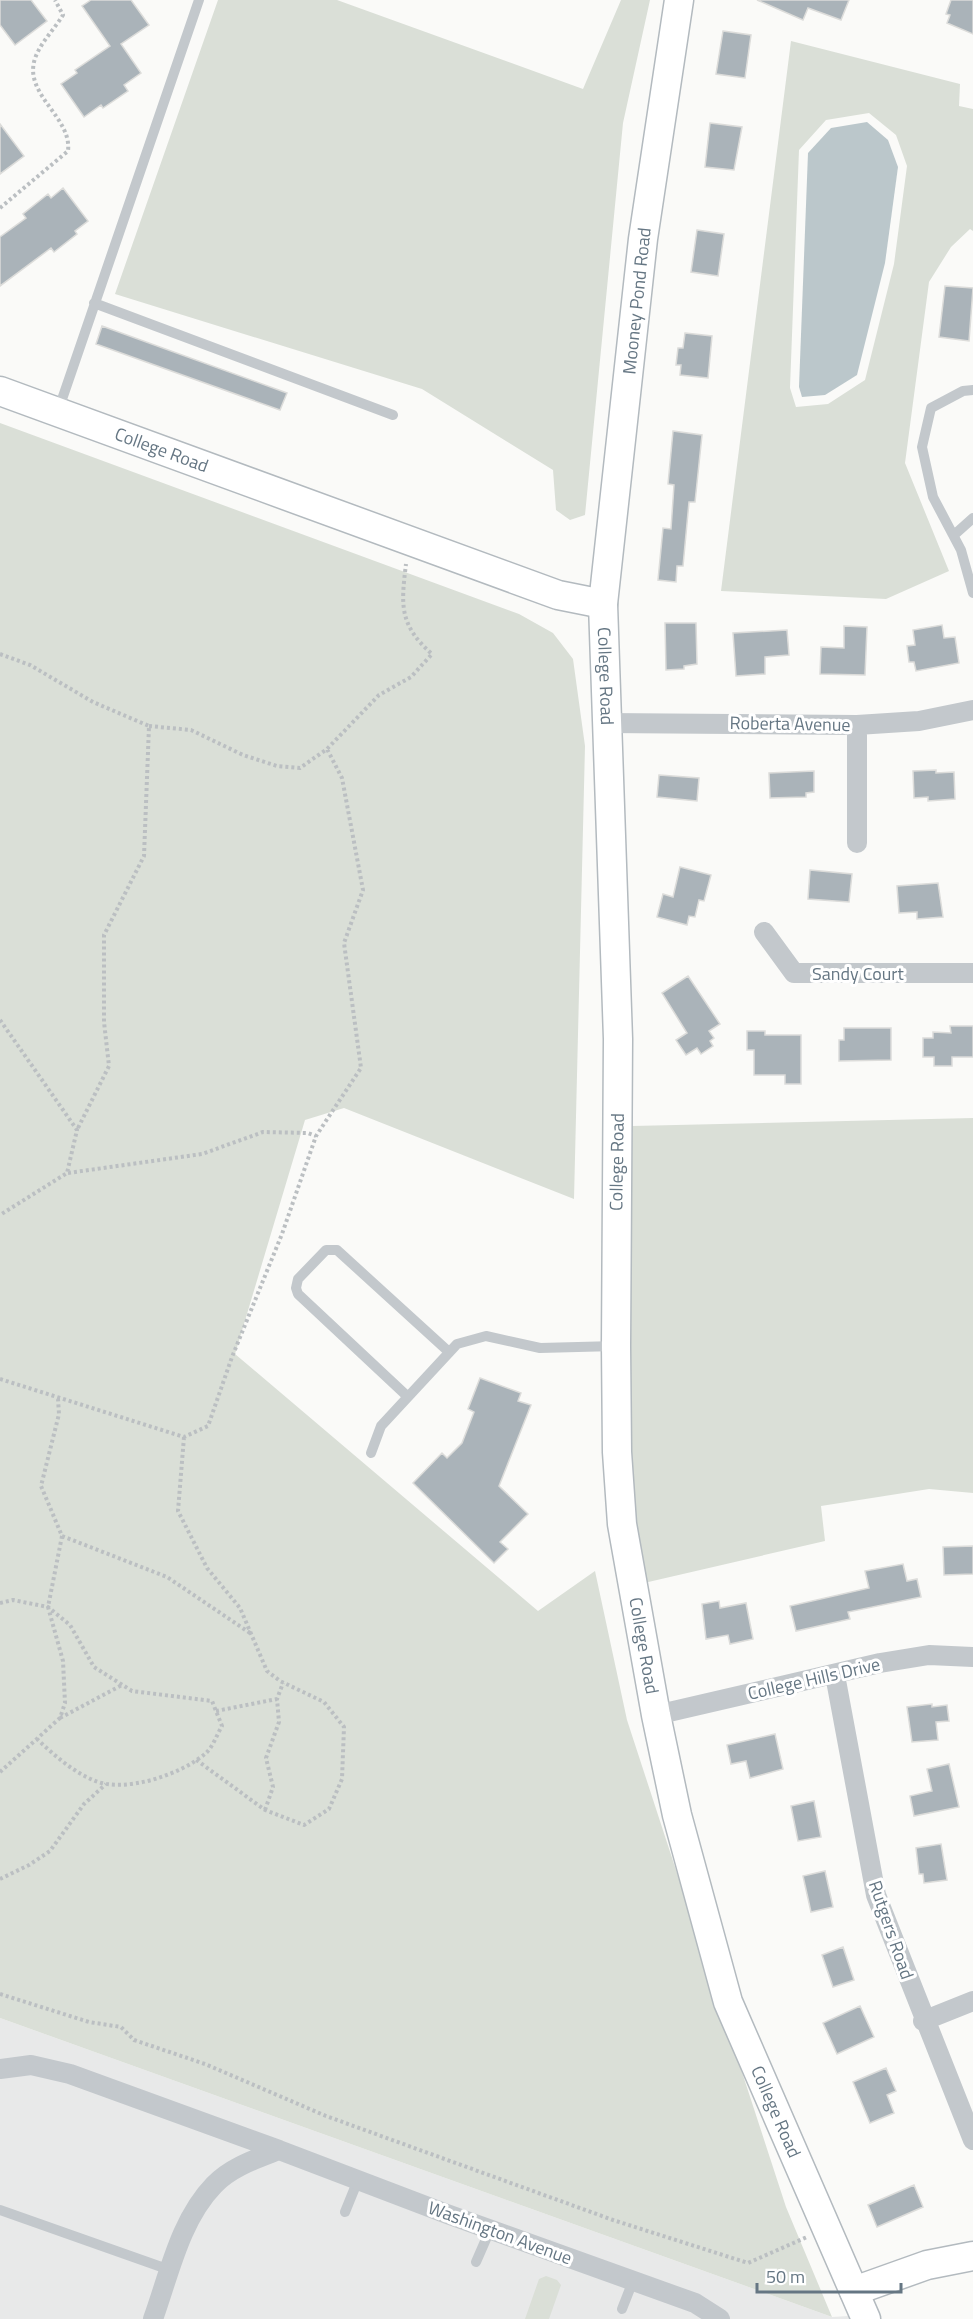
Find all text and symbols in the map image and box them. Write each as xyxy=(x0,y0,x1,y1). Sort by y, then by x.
street label: Mooney Pond Road xyxy=(615,226,658,376)
street label: College Road xyxy=(111,420,212,479)
street label: College Road xyxy=(591,627,621,725)
street label: Roberta Avenue xyxy=(729,709,851,738)
street label: Sandy Court xyxy=(812,960,905,987)
street label: College Road xyxy=(602,1113,631,1211)
street label: College Road xyxy=(622,1595,666,1696)
street label: College Hills Drive xyxy=(745,1650,883,1707)
street label: Rutgers Road xyxy=(862,1877,921,1983)
street label: College Road xyxy=(744,2061,808,2162)
street label: Washington Avenue xyxy=(424,2194,576,2271)
scale bar xyxy=(757,2256,901,2294)
text: 50 m xyxy=(766,2263,805,2290)

